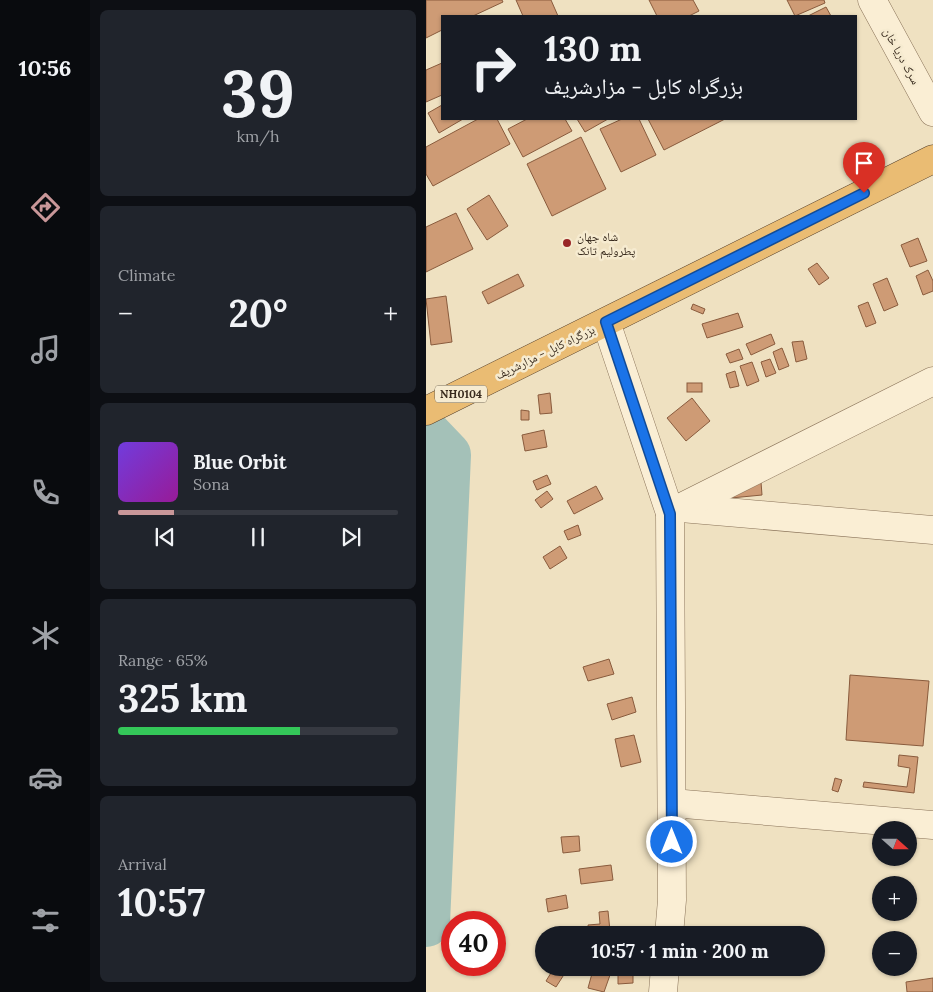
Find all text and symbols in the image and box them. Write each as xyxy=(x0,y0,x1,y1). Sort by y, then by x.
street label: سرک دریا خان xyxy=(880,25,924,87)
text: 130 m xyxy=(544,26,641,71)
icon: right xyxy=(461,35,526,100)
text: 39 xyxy=(221,52,295,135)
text: 10:56 xyxy=(19,54,71,82)
text: بزرگراه کابل - مزارشریف xyxy=(544,72,743,100)
text: km/h xyxy=(236,126,280,146)
pin xyxy=(843,142,885,193)
icon: arrive xyxy=(850,149,878,177)
icon: directions xyxy=(28,190,63,225)
place label: شاه جهان پطرولیم تانک xyxy=(577,229,636,259)
marker: شاه جهان پطرولیم تانک xyxy=(561,237,573,249)
text: Climate xyxy=(118,265,175,285)
text: 20° xyxy=(229,289,287,337)
text: − xyxy=(118,296,133,332)
text: + xyxy=(383,296,398,332)
street label: بزرگراه کابل - مزارشریف xyxy=(493,321,597,383)
icon: music xyxy=(28,332,63,367)
road number: NH0104 xyxy=(435,386,487,402)
text: Blue Orbit xyxy=(193,450,287,474)
text: Sona xyxy=(193,474,229,494)
icon: phone xyxy=(28,475,63,510)
icon: previous xyxy=(151,523,179,551)
icon: pause xyxy=(244,523,272,551)
icon: next xyxy=(337,523,365,551)
icon: climate xyxy=(28,618,63,653)
text: Range · 65% xyxy=(118,650,208,670)
text: 325 km xyxy=(118,674,248,722)
icon: car xyxy=(28,760,63,795)
position arrow xyxy=(645,815,697,867)
north arrow xyxy=(872,821,917,866)
map controls xyxy=(872,821,917,976)
text: Arrival xyxy=(118,854,167,874)
button: + xyxy=(872,876,917,921)
text: 10:57 xyxy=(118,878,205,926)
icon: filters xyxy=(28,903,63,938)
speed limit sign: 40 xyxy=(441,911,506,976)
button: − xyxy=(872,931,917,976)
text: 10:57 · 1 min · 200 m xyxy=(591,939,769,963)

